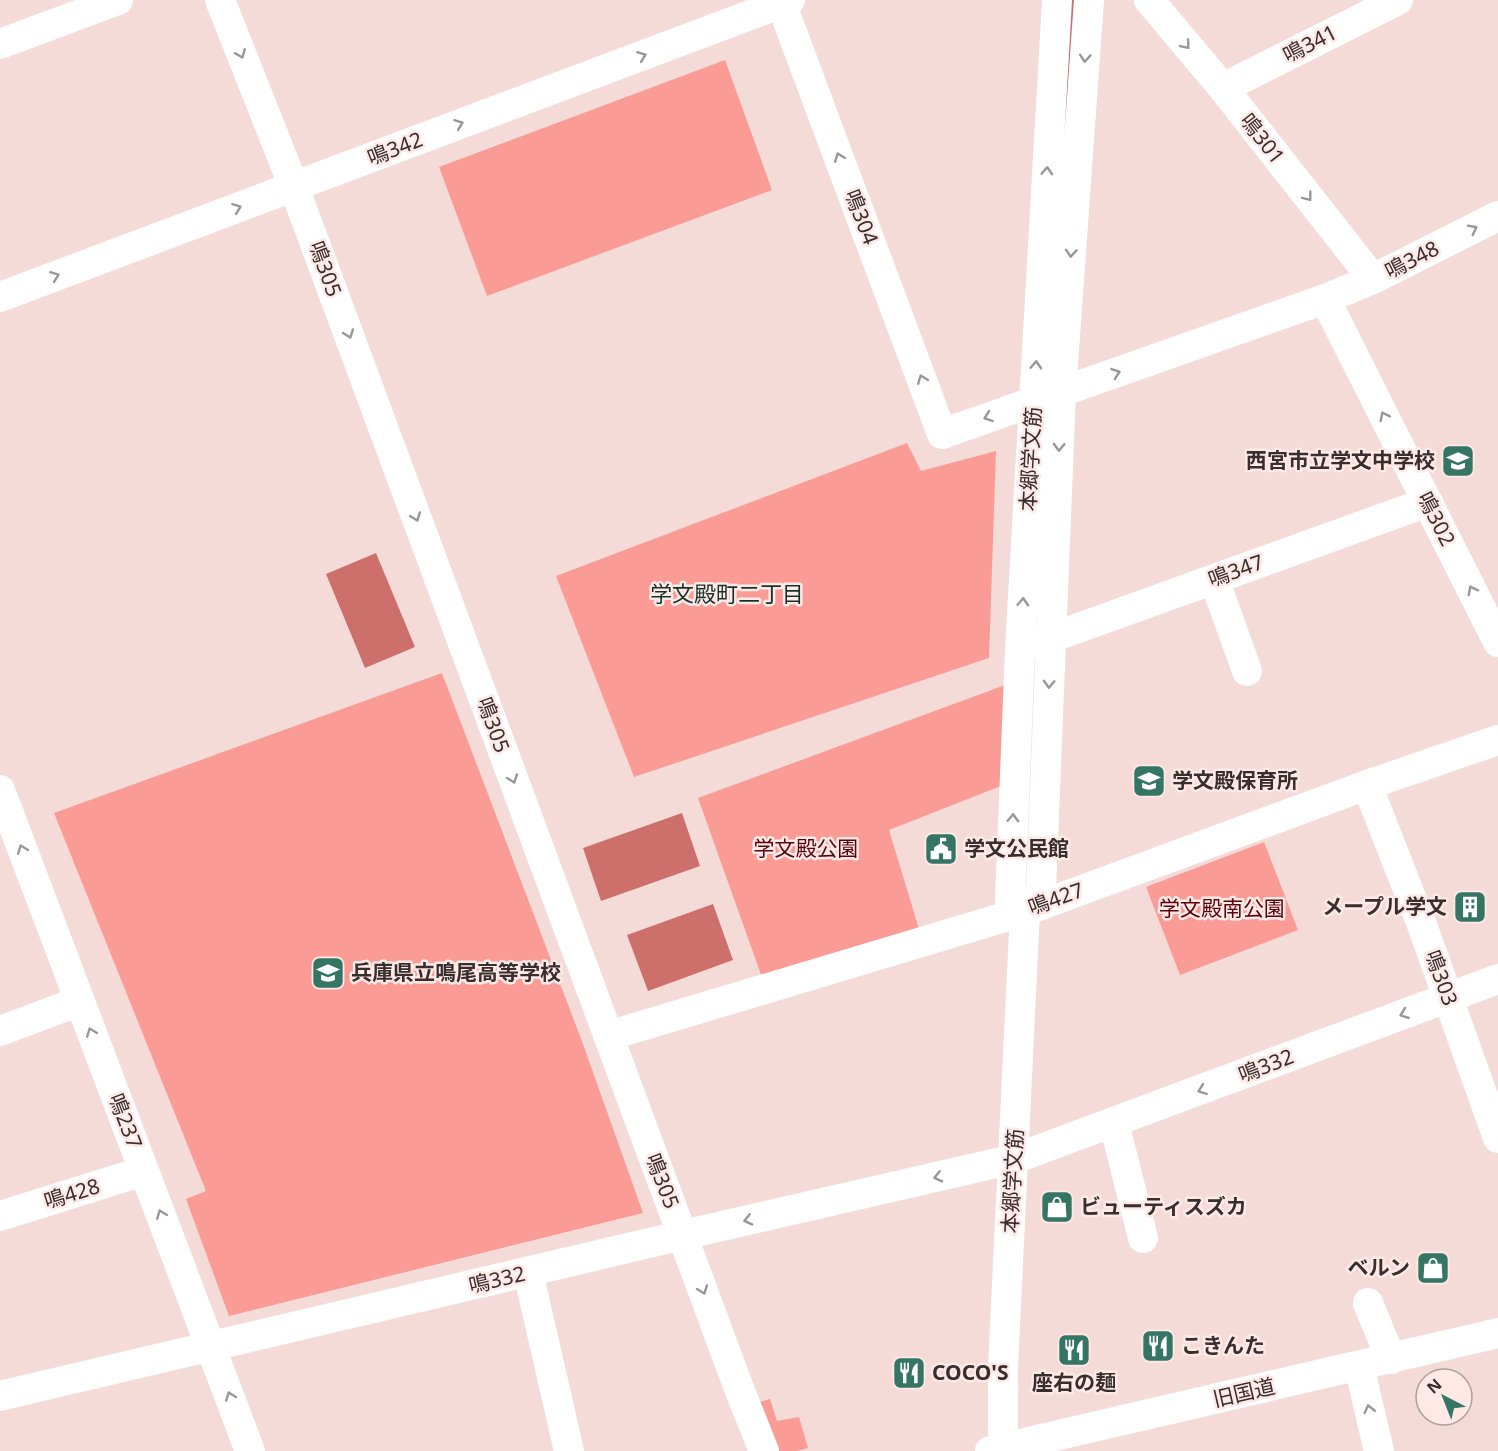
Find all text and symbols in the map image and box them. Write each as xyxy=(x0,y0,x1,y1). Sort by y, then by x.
street label: 鳴341 xyxy=(1278,18,1341,69)
one-way arrow xyxy=(1179,38,1190,49)
one-way arrow xyxy=(234,49,247,59)
one-way arrow xyxy=(636,51,647,63)
one-way arrow xyxy=(1079,54,1092,63)
street label: 鳴301 xyxy=(1234,107,1291,169)
one-way arrow xyxy=(453,119,464,132)
street label: 鳴342 xyxy=(363,125,426,171)
one-way arrow xyxy=(833,152,846,163)
one-way arrow xyxy=(1040,166,1053,175)
street label: 鳴304 xyxy=(839,185,885,248)
one-way arrow xyxy=(1301,190,1312,201)
one-way arrow xyxy=(231,203,242,215)
one-way arrow xyxy=(1466,225,1477,236)
street label: 鳴348 xyxy=(1380,234,1443,285)
street label: 鳴305 xyxy=(303,237,349,300)
one-way arrow xyxy=(1065,248,1078,257)
one-way arrow xyxy=(49,271,60,284)
one-way arrow xyxy=(341,329,354,339)
one-way arrow xyxy=(1029,361,1042,370)
one-way arrow xyxy=(1110,367,1121,380)
one-way arrow xyxy=(917,374,929,385)
street label: 本郷学文筋 xyxy=(1013,406,1047,512)
one-way arrow xyxy=(983,410,994,422)
one-way arrow xyxy=(1380,411,1391,422)
one-way arrow xyxy=(1053,443,1065,452)
school or university icon: 西宮市立学文中学校 xyxy=(1440,443,1476,479)
place label: 西宮市立学文中学校 xyxy=(1246,446,1435,474)
street label: 鳴302 xyxy=(1411,487,1462,550)
one-way arrow xyxy=(409,512,422,522)
street label: 鳴347 xyxy=(1204,547,1267,593)
district label: 学文殿町二丁目 xyxy=(650,578,804,608)
one-way arrow xyxy=(1467,585,1479,596)
one-way arrow xyxy=(1016,597,1029,606)
one-way arrow xyxy=(1043,680,1056,689)
street label: 鳴305 xyxy=(471,693,517,756)
school or university icon: 学文殿保育所 xyxy=(1131,763,1167,799)
place label: 学文殿保育所 xyxy=(1172,766,1298,794)
one-way arrow xyxy=(506,773,518,784)
one-way arrow xyxy=(1007,813,1020,822)
public building icon: 学文公民館 xyxy=(923,831,959,867)
park label: 学文殿公園 xyxy=(754,834,859,862)
place label: 学文公民館 xyxy=(964,834,1069,862)
one-way arrow xyxy=(17,844,30,855)
street label: 鳴427 xyxy=(1024,875,1087,921)
building icon: メープル学文 xyxy=(1452,889,1488,925)
place label: メープル学文 xyxy=(1322,892,1447,920)
park label: 学文殿南公園 xyxy=(1159,894,1285,922)
street label: 鳴303 xyxy=(1419,946,1465,1009)
school or university icon: 兵庫県立鳴尾高等学校 xyxy=(310,955,346,991)
place label: 兵庫県立鳴尾高等学校 xyxy=(351,958,561,986)
one-way arrow xyxy=(1399,1007,1410,1019)
one-way arrow xyxy=(86,1027,99,1037)
street label: 鳴332 xyxy=(1234,1042,1297,1088)
one-way arrow xyxy=(1197,1083,1208,1095)
street label: 鳴237 xyxy=(103,1089,149,1152)
street label: 本郷学文筋 xyxy=(995,1128,1029,1234)
street label: 鳴305 xyxy=(640,1149,686,1212)
one-way arrow xyxy=(934,1170,944,1183)
street label: 鳴428 xyxy=(40,1171,103,1215)
shop icon: ビューティスズカ xyxy=(1039,1189,1075,1225)
place label: ビューティスズカ xyxy=(1080,1192,1247,1220)
one-way arrow xyxy=(155,1209,168,1220)
one-way arrow xyxy=(743,1213,753,1226)
shop icon: ベルン xyxy=(1415,1250,1451,1286)
place label: ベルン xyxy=(1347,1253,1410,1281)
street label: 鳴332 xyxy=(466,1259,528,1299)
one-way arrow xyxy=(695,1284,708,1295)
restaurant icon: こきんた xyxy=(1140,1328,1176,1364)
place label: こきんた xyxy=(1181,1331,1265,1359)
restaurant icon: 座右の麺 xyxy=(1056,1332,1092,1368)
restaurant icon: COCO'S xyxy=(891,1355,927,1391)
place label: COCO'S xyxy=(932,1358,1009,1386)
north arrow xyxy=(1414,1367,1474,1427)
place label: 座右の麺 xyxy=(1032,1368,1116,1396)
street label: 旧国道 xyxy=(1210,1371,1278,1413)
text: N xyxy=(1422,1373,1446,1398)
one-way arrow xyxy=(224,1391,237,1402)
one-way arrow xyxy=(1363,1404,1376,1414)

